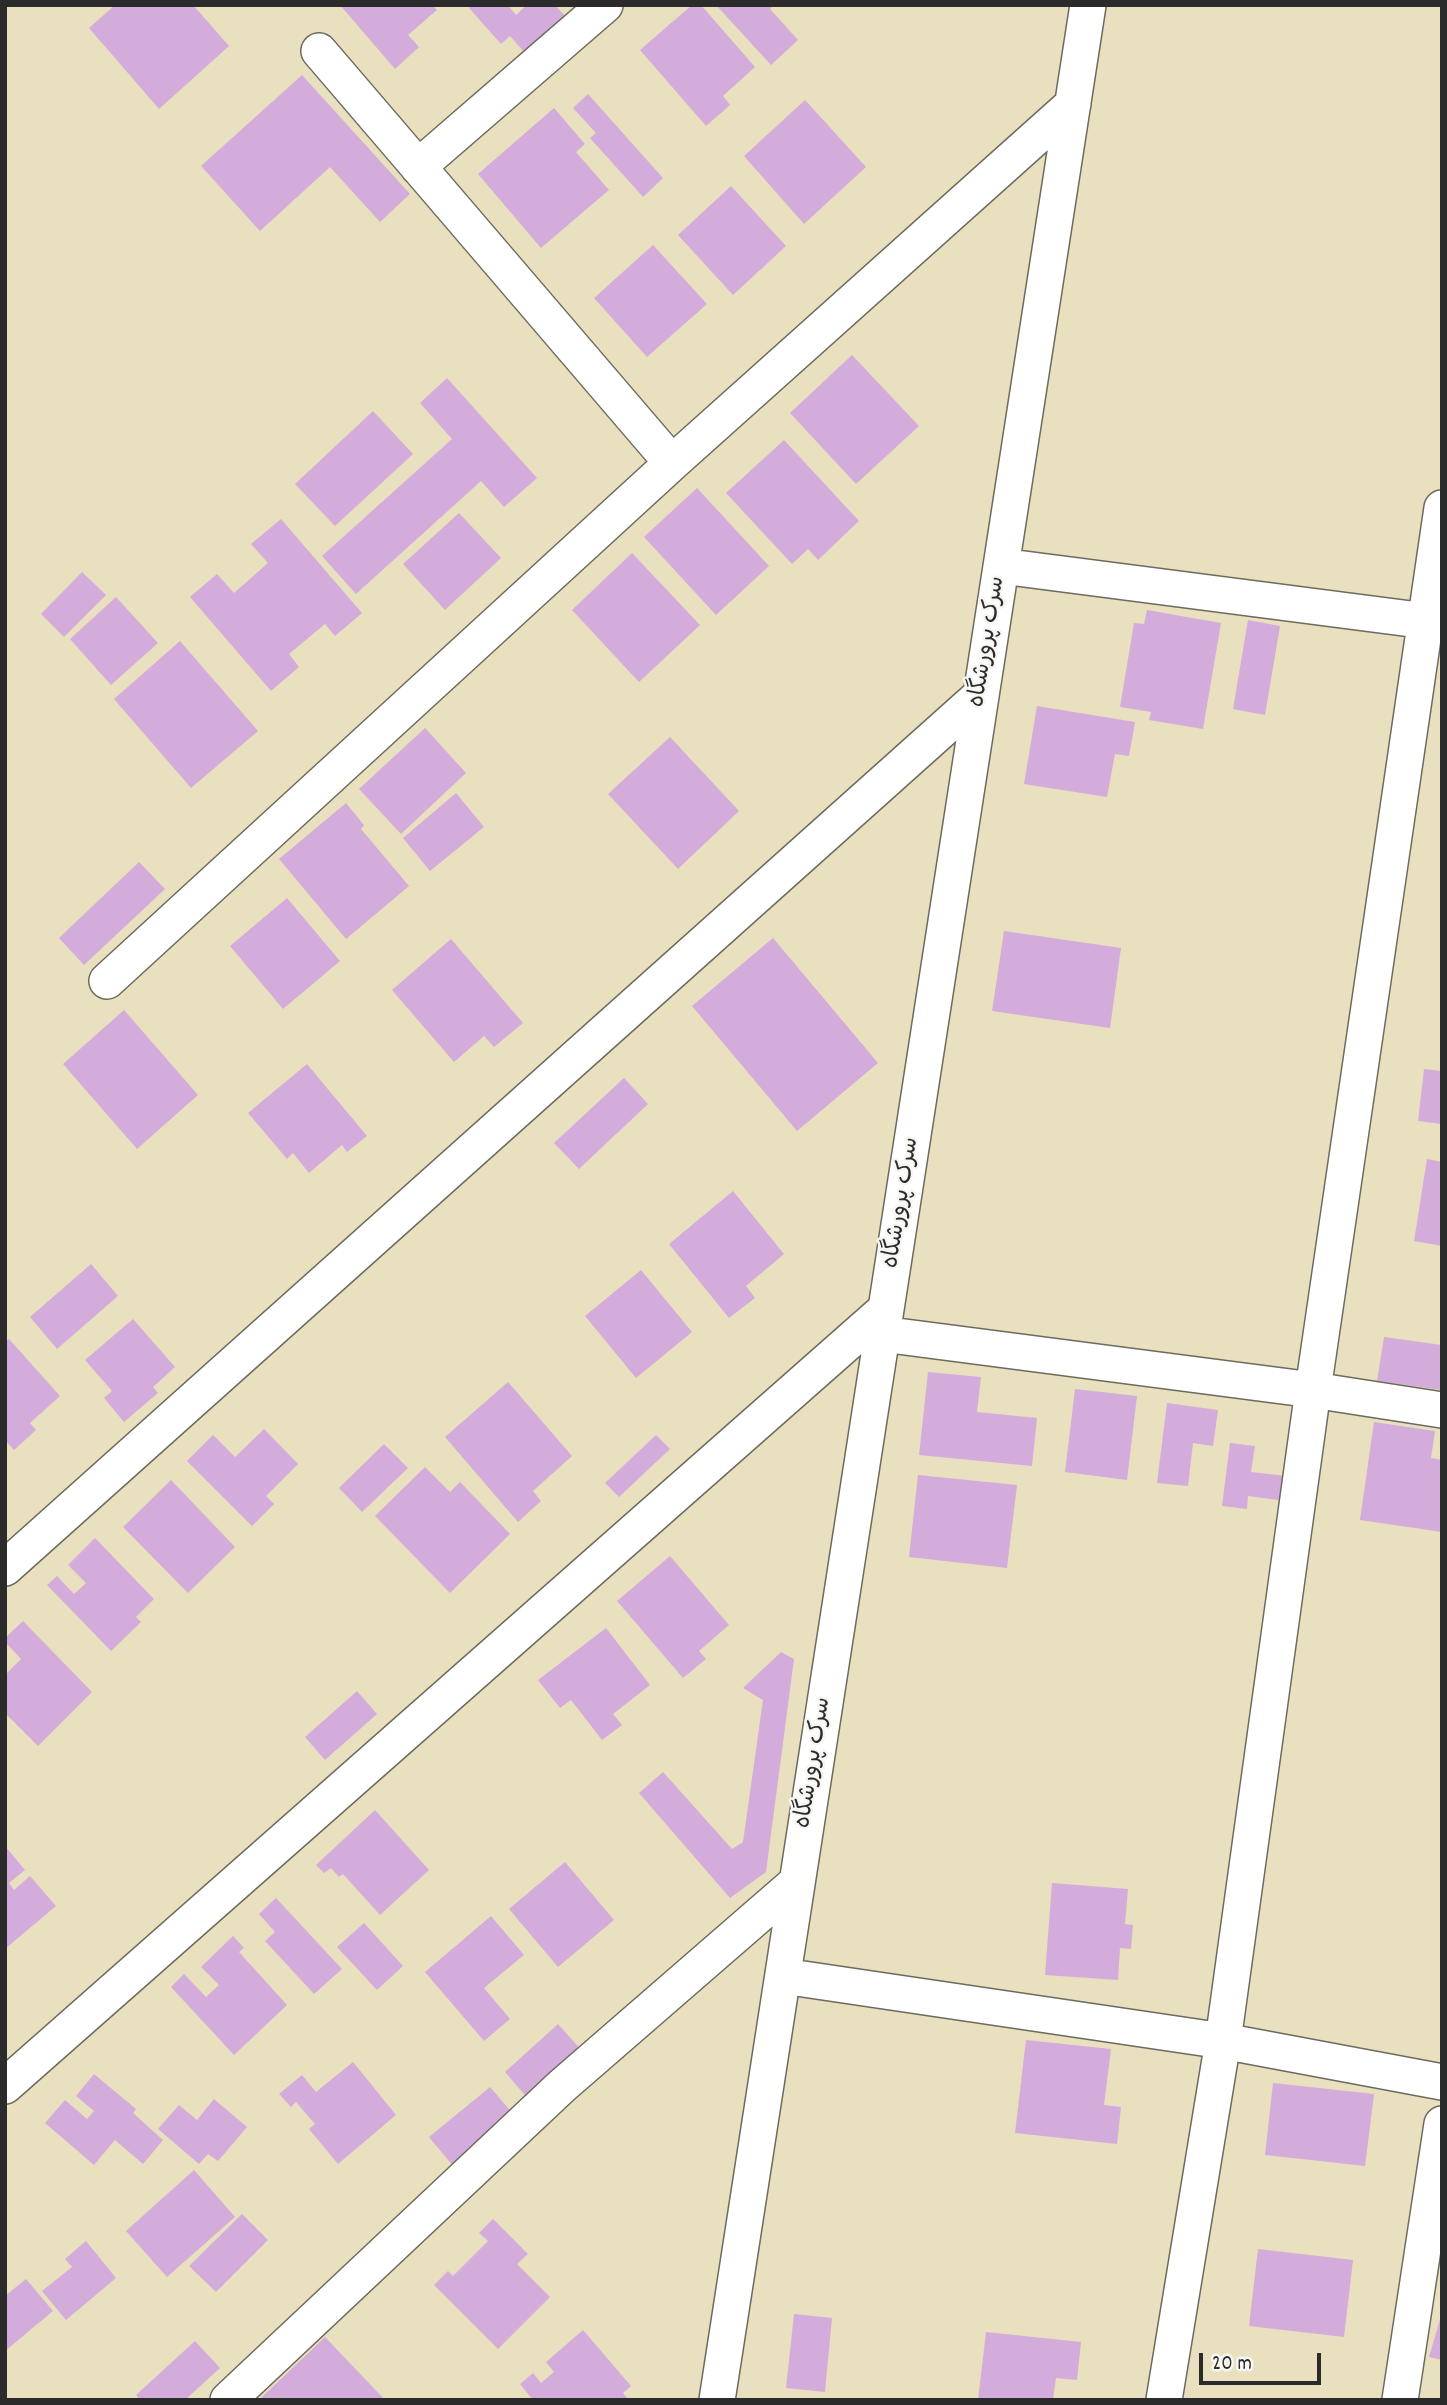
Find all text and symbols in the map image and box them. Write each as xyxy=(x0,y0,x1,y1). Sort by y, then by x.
street label: سرک پرورشگاه xyxy=(965,574,1013,710)
street label: سرک پرورشگاه xyxy=(879,1135,927,1271)
street label: سرک پرورشگاه xyxy=(791,1695,839,1831)
scale bar xyxy=(1202,2338,1324,2382)
text: 20 m xyxy=(1212,2350,1252,2380)

